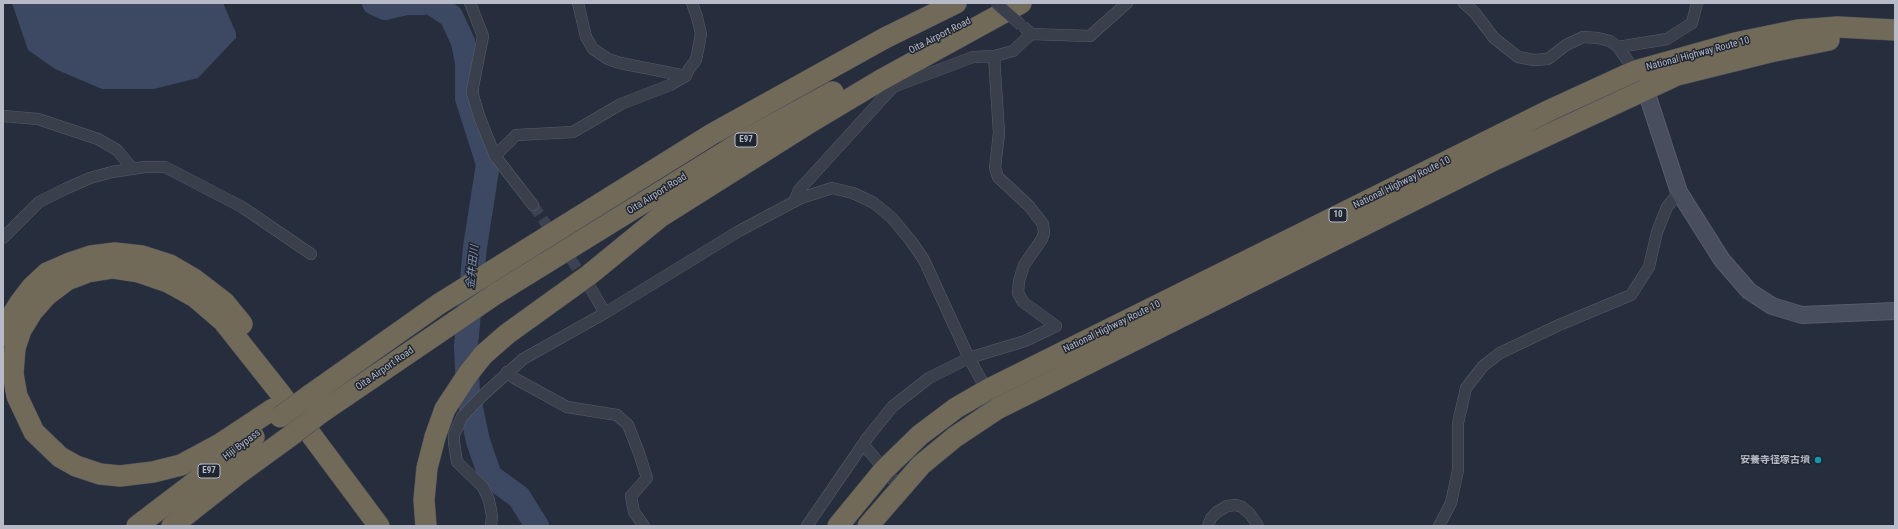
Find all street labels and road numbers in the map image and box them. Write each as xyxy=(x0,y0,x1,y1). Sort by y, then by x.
street label: Oita Airport Road xyxy=(907,15,973,57)
street label: National Highway Route 10 xyxy=(1645,34,1751,74)
road number: E97 xyxy=(735,133,757,147)
street label: National Highway Route 10 xyxy=(1352,154,1452,212)
street label: Oita Airport Road xyxy=(625,171,689,217)
road number: 10 xyxy=(1329,208,1347,222)
street label: National Highway Route 10 xyxy=(1062,298,1162,356)
street label: Oita Airport Road xyxy=(354,345,416,393)
street label: Hiji Bypass xyxy=(221,427,263,463)
road number: E97 xyxy=(198,464,220,478)

